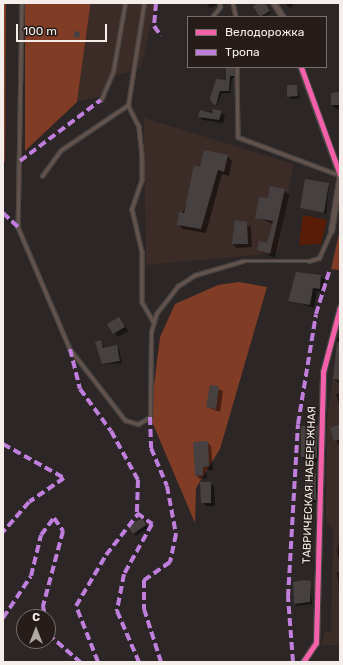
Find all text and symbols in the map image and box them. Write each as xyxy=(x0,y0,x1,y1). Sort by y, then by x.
scale bar xyxy=(18,16,109,42)
legend xyxy=(187,16,327,68)
text: 100 m xyxy=(23,24,57,38)
text: Велодорожка xyxy=(225,25,304,39)
text: Тропа xyxy=(225,45,260,59)
street label: ТАВРИЧЕСКАЯ НАБЕРЕЖНАЯ xyxy=(301,406,319,564)
north arrow xyxy=(16,609,56,649)
text: С xyxy=(32,611,40,624)

